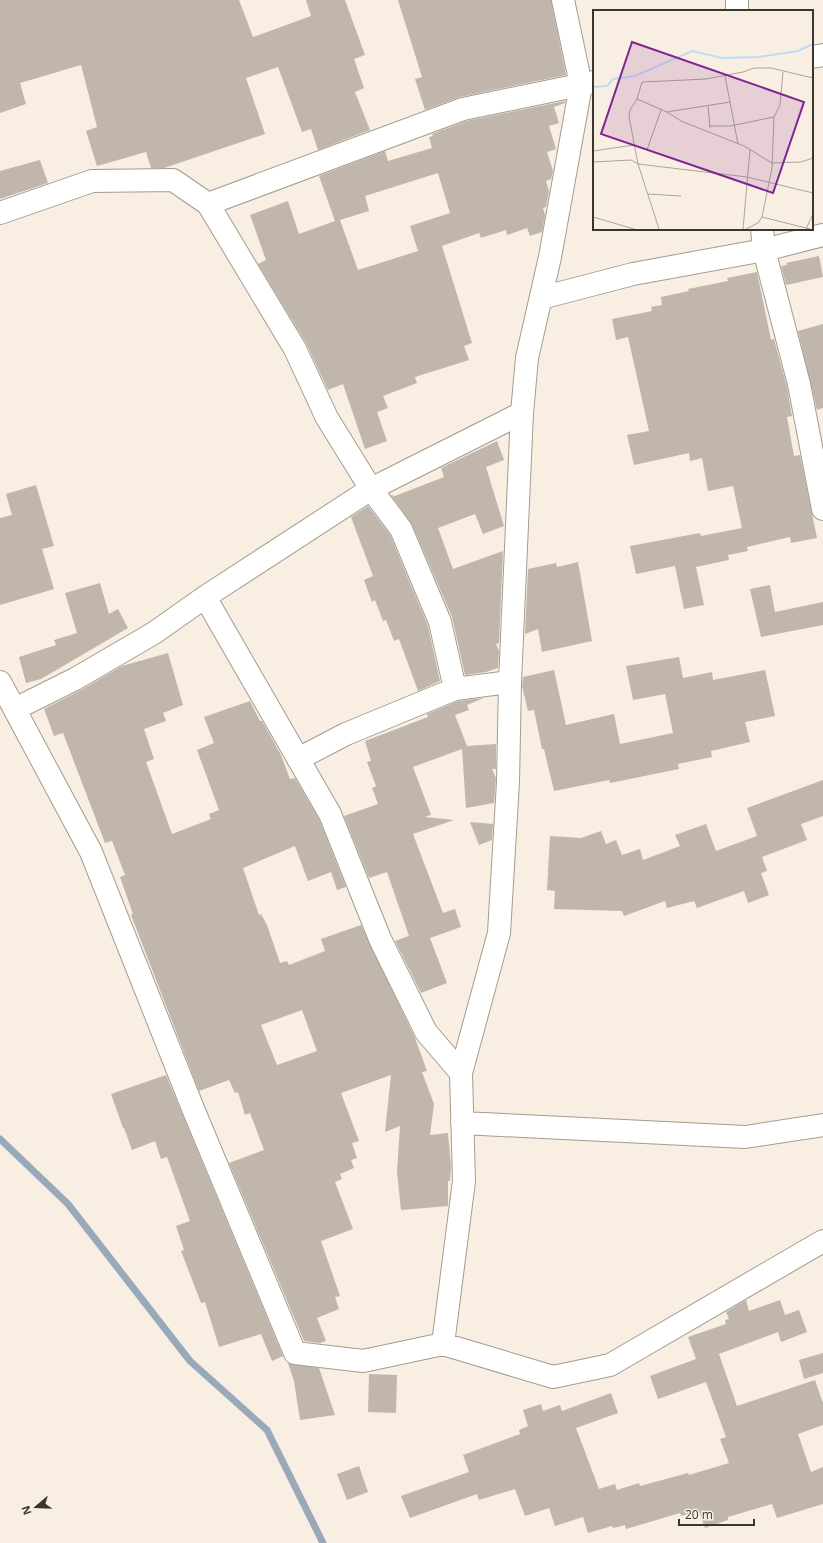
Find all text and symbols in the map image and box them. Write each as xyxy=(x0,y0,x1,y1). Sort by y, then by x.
inset map xyxy=(593,10,813,230)
north arrow xyxy=(16,1487,56,1527)
scale bar xyxy=(679,1501,754,1527)
text: N xyxy=(18,1504,35,1517)
text: 20 m xyxy=(685,1506,713,1523)

